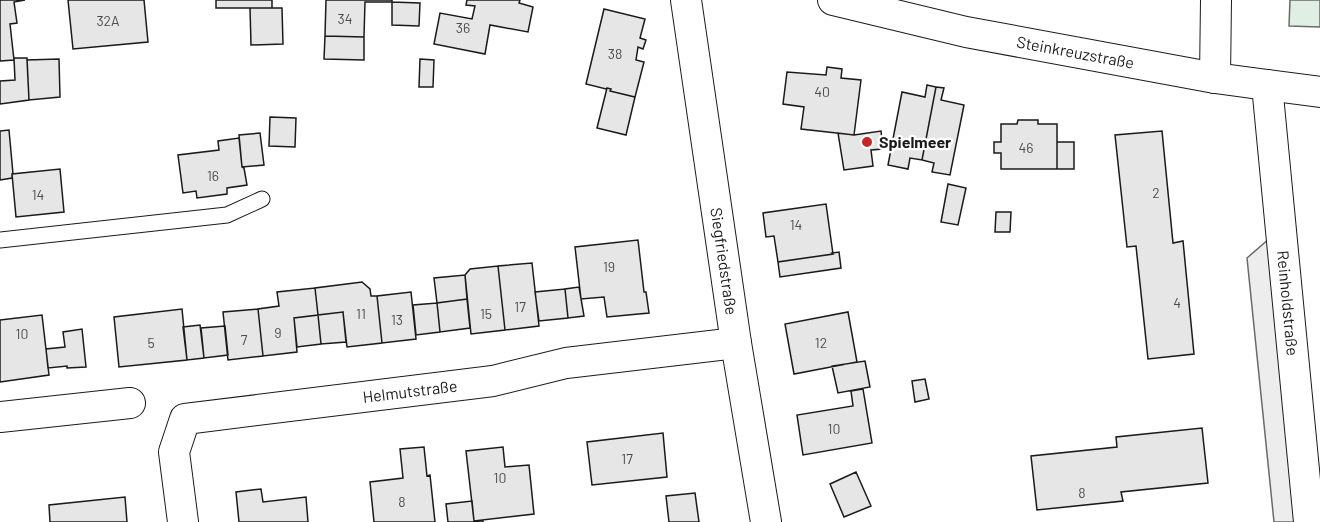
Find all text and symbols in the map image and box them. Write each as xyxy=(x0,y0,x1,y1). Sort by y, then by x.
house number: 34 xyxy=(338,10,352,27)
house number: 32A xyxy=(96,12,120,29)
house number: 36 xyxy=(456,19,470,36)
street label: Steinkreuzstraße xyxy=(1015,32,1136,72)
house number: 38 xyxy=(608,45,622,62)
house number: 40 xyxy=(814,83,830,100)
place label: Spielmeer xyxy=(879,132,951,151)
marker: Spielmeer xyxy=(860,135,874,149)
house number: 46 xyxy=(1019,139,1033,156)
house number: 16 xyxy=(207,167,219,184)
house number: 2 xyxy=(1152,184,1160,201)
house number: 14 xyxy=(32,186,44,203)
street label: Siegfriedstraße xyxy=(707,206,742,316)
house number: 14 xyxy=(790,216,802,233)
street label: Reinholdstraße xyxy=(1274,249,1303,356)
house number: 19 xyxy=(603,258,615,275)
house number: 4 xyxy=(1173,294,1181,311)
house number: 17 xyxy=(514,298,526,315)
house number: 11 xyxy=(356,305,366,322)
house number: 15 xyxy=(480,305,492,322)
house number: 13 xyxy=(391,311,403,328)
house number: 9 xyxy=(274,324,282,341)
house number: 10 xyxy=(16,325,28,342)
house number: 7 xyxy=(241,331,248,348)
house number: 5 xyxy=(147,334,155,351)
house number: 12 xyxy=(815,334,827,351)
street label: Helmutstraße xyxy=(361,375,458,406)
house number: 10 xyxy=(828,420,840,437)
house number: 17 xyxy=(621,450,633,467)
house number: 10 xyxy=(494,469,506,486)
house number: 8 xyxy=(1078,484,1086,501)
house number: 8 xyxy=(398,493,406,510)

